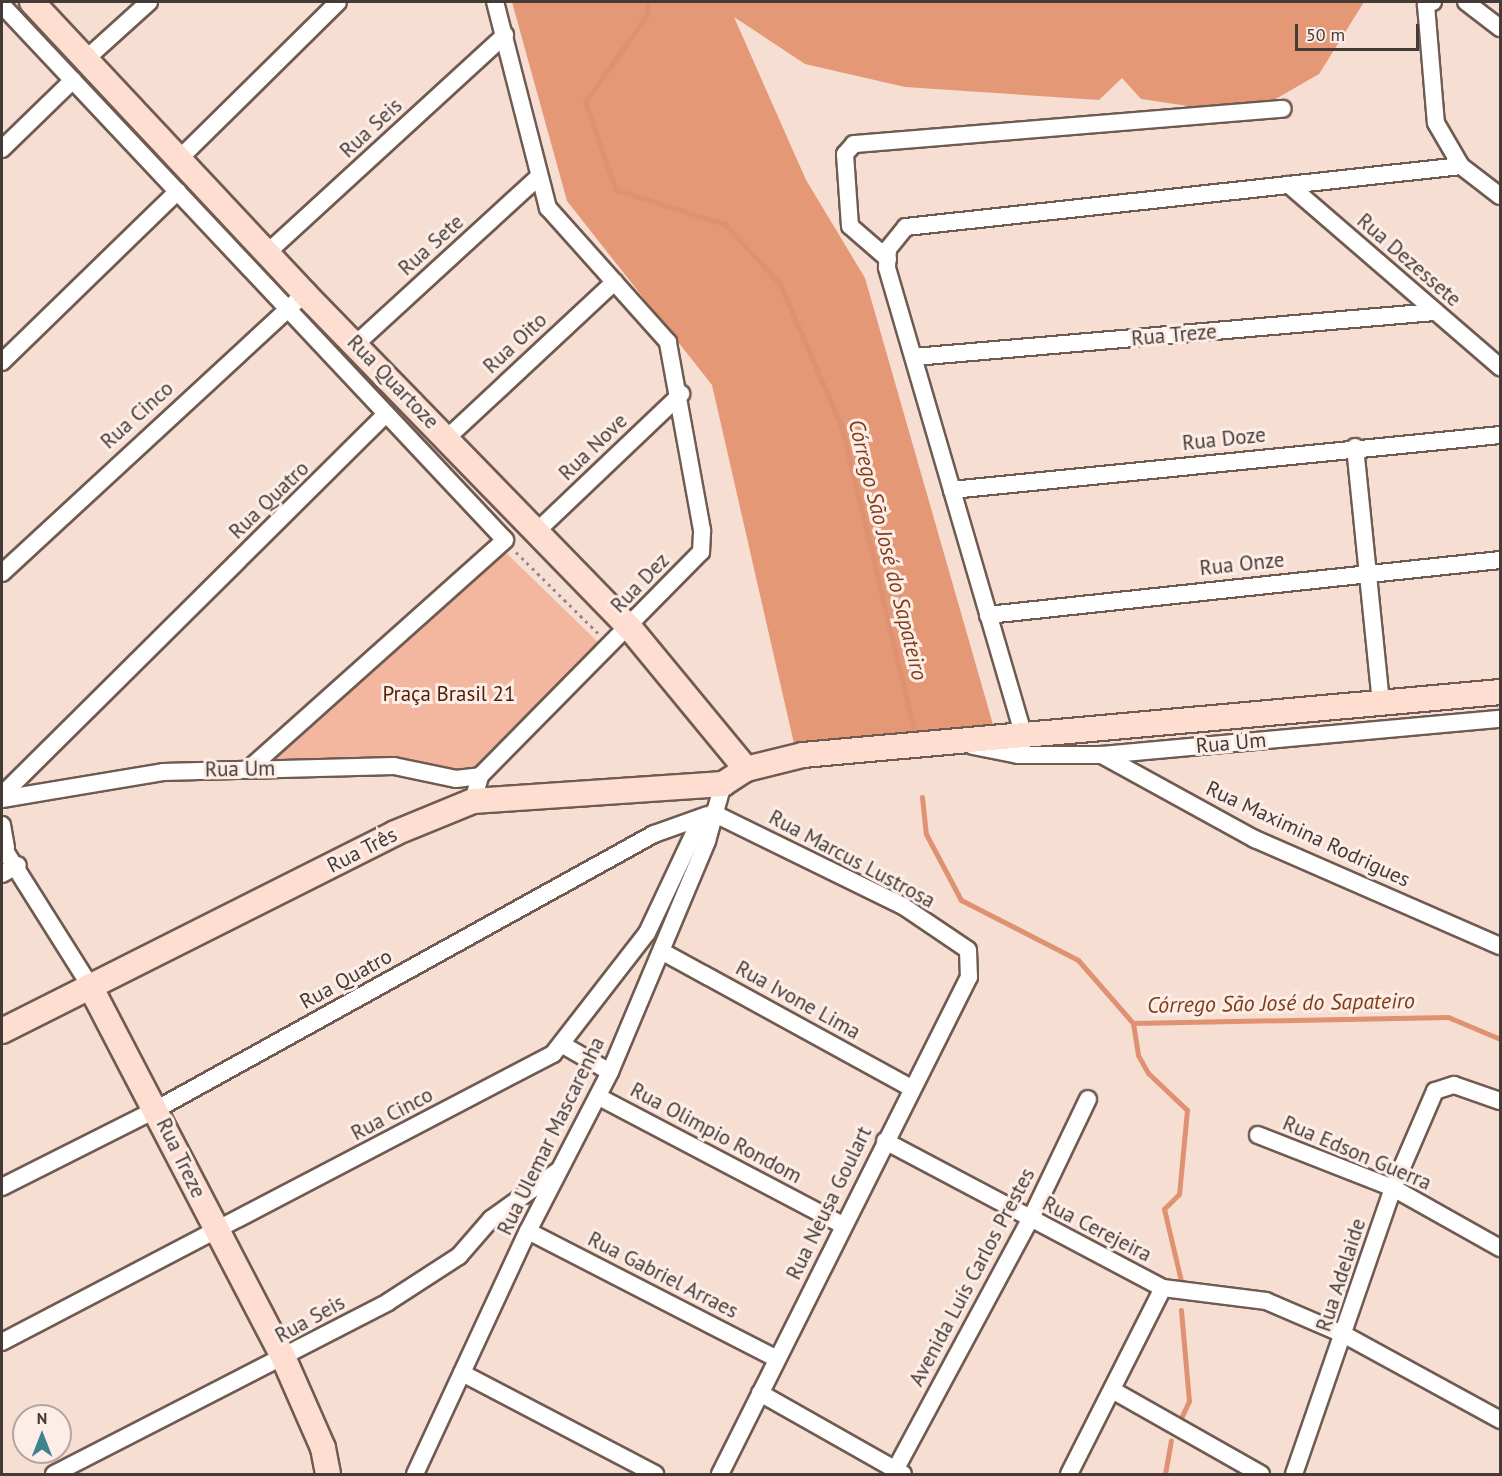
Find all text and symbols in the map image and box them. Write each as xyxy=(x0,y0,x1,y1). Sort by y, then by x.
scale bar xyxy=(1298,12,1422,50)
text: 50 m xyxy=(1306,23,1345,46)
street label: Rua Seis xyxy=(335,93,407,163)
street label: Rua Dezessete xyxy=(1352,208,1466,312)
street label: Rua Sete xyxy=(393,209,469,281)
street label: Rua Oito xyxy=(478,307,552,379)
street label: Rua Treze xyxy=(1130,319,1218,351)
street label: Rua Quartoze xyxy=(342,330,444,434)
street label: Rua Cinco xyxy=(96,376,178,454)
street label: Rua Nove xyxy=(554,408,632,486)
water label: Córrego São José do Sapateiro xyxy=(843,417,933,683)
street label: Rua Doze xyxy=(1181,422,1267,456)
street label: Rua Quatro xyxy=(224,456,314,544)
street label: Rua Onze xyxy=(1198,547,1286,581)
street label: Rua Dez xyxy=(606,548,674,618)
park label: Praça Brasil 21 xyxy=(383,681,515,707)
street label: Rua Um xyxy=(1195,727,1267,759)
street label: Rua Um xyxy=(205,756,275,782)
street label: Rua Maximina Rodrigues xyxy=(1202,776,1414,892)
street label: Rua Marcus Lustrosa xyxy=(765,805,939,913)
street label: Rua Três xyxy=(323,822,401,878)
street label: Rua Quatro xyxy=(296,943,396,1015)
street label: Rua Ivone Lima xyxy=(731,955,865,1045)
water label: Córrego São José do Sapateiro xyxy=(1147,987,1415,1019)
street label: Rua Ulemar Mascarenha xyxy=(492,1033,610,1239)
street label: Rua Olimpio Rondom xyxy=(626,1077,806,1189)
street label: Rua Cinco xyxy=(347,1082,437,1146)
street label: Rua Edson Guerra xyxy=(1279,1110,1435,1196)
street label: Rua Treze xyxy=(151,1114,211,1202)
street label: Rua Neusa Goulart xyxy=(781,1122,877,1284)
street label: Avenida Luís Carlos Prestes xyxy=(904,1164,1040,1390)
street label: Rua Cerejeira xyxy=(1038,1191,1156,1267)
street label: Rua Adelaide xyxy=(1311,1215,1371,1335)
street label: Rua Gabriel Arraes xyxy=(583,1226,743,1324)
street label: Rua Seis xyxy=(271,1290,349,1348)
north arrow xyxy=(12,1404,72,1464)
text: N xyxy=(37,1408,47,1428)

